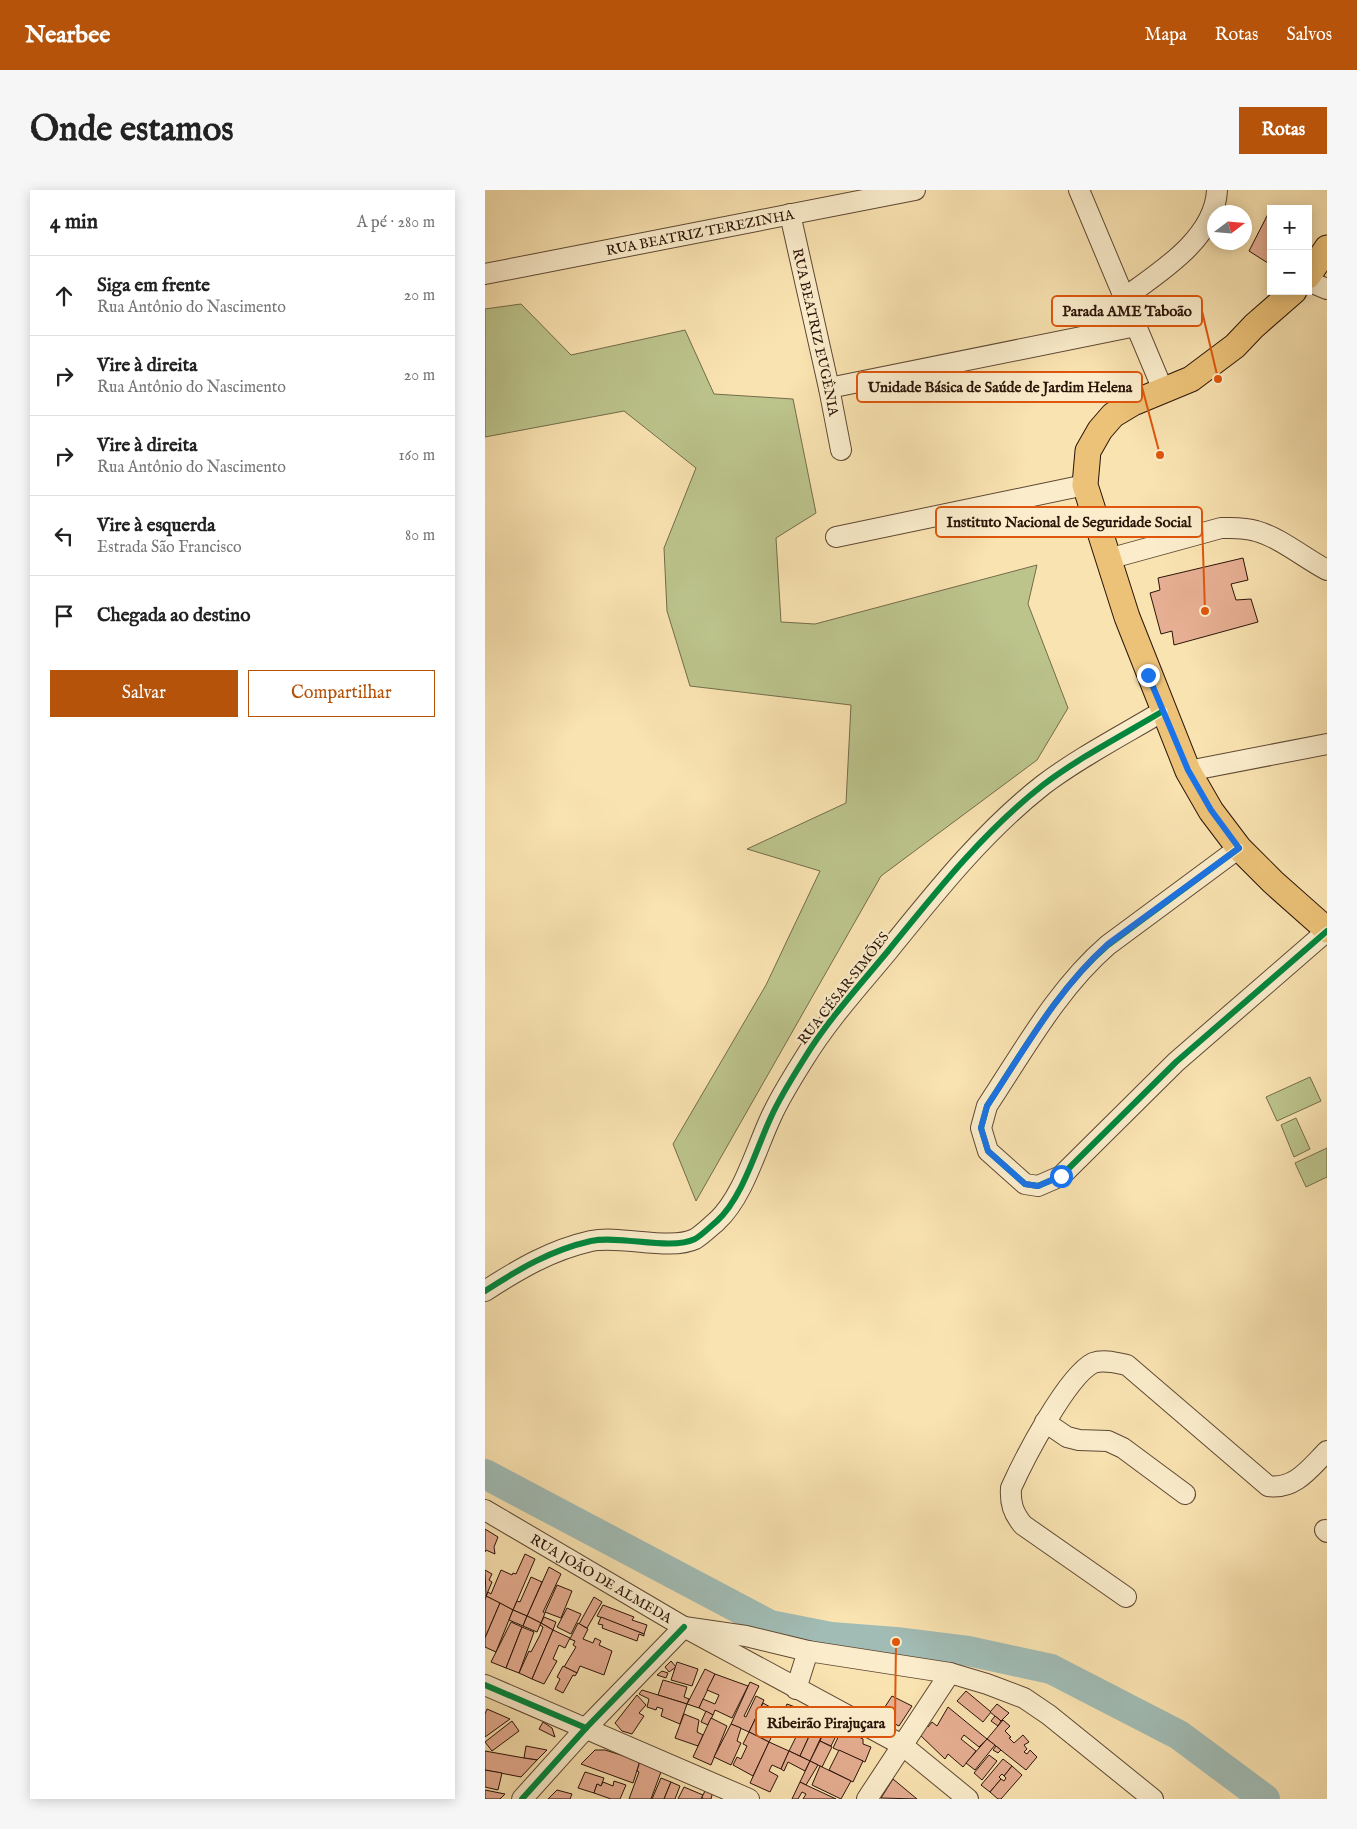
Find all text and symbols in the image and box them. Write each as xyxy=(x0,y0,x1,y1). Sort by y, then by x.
text: Nearbee xyxy=(25,20,110,51)
text: Mapa xyxy=(1145,24,1187,47)
text: Rotas xyxy=(1215,24,1258,47)
text: Salvos xyxy=(1286,24,1332,47)
button: Rotas xyxy=(1239,107,1327,154)
text: Onde estamos xyxy=(30,108,234,153)
north arrow xyxy=(1207,205,1252,250)
map controls xyxy=(1267,205,1312,295)
button: + xyxy=(1267,205,1312,250)
street label: RUA BEATRIZ TEREZINHA xyxy=(604,206,796,260)
text: 4 min xyxy=(50,209,98,236)
text: A pé · 280 m xyxy=(357,213,435,233)
street label: RUA BEATRIZ EUGÊNIA xyxy=(788,247,842,418)
button: − xyxy=(1267,250,1312,295)
text: Siga em frente xyxy=(97,274,210,298)
icon: ahead xyxy=(50,282,78,310)
text: 20 m xyxy=(404,286,435,306)
callout: Parada AME Taboão xyxy=(1052,296,1202,326)
text: Rua Antônio do Nascimento xyxy=(97,298,286,318)
text: Parada AME Taboão xyxy=(1062,302,1192,321)
text: Vire à direita xyxy=(97,354,197,378)
icon: right xyxy=(50,362,78,390)
text: 20 m xyxy=(404,366,435,386)
callout: Unidade Básica de Saúde de Jardim Helena xyxy=(857,372,1142,402)
text: Rua Antônio do Nascimento xyxy=(97,378,286,398)
text: Unidade Básica de Saúde de Jardim Helena xyxy=(867,378,1133,397)
text: Vire à direita xyxy=(97,434,197,458)
icon: right xyxy=(50,442,78,470)
text: 160 m xyxy=(399,446,435,466)
text: Rua Antônio do Nascimento xyxy=(97,458,286,478)
callout: Instituto Nacional de Seguridade Social xyxy=(936,507,1202,537)
text: Instituto Nacional de Seguridade Social xyxy=(946,513,1192,532)
text: Vire à esquerda xyxy=(97,514,215,538)
icon: left xyxy=(50,522,78,550)
text: 80 m xyxy=(405,526,435,546)
text: Estrada São Francisco xyxy=(97,538,242,558)
icon: arrive xyxy=(50,602,78,630)
text: Chegada ao destino xyxy=(97,604,250,628)
route end xyxy=(1137,664,1160,687)
button: Salvar xyxy=(50,670,238,717)
button: Compartilhar xyxy=(248,670,435,717)
street label: RUA CÉSAR SIMÕES xyxy=(793,928,893,1049)
route start xyxy=(1050,1165,1073,1188)
street label: RUA JOÃO DE ALMEDA xyxy=(527,1531,675,1628)
callout: Ribeirão Pirajuçara xyxy=(756,1707,895,1737)
text: Ribeirão Pirajuçara xyxy=(767,1714,886,1733)

